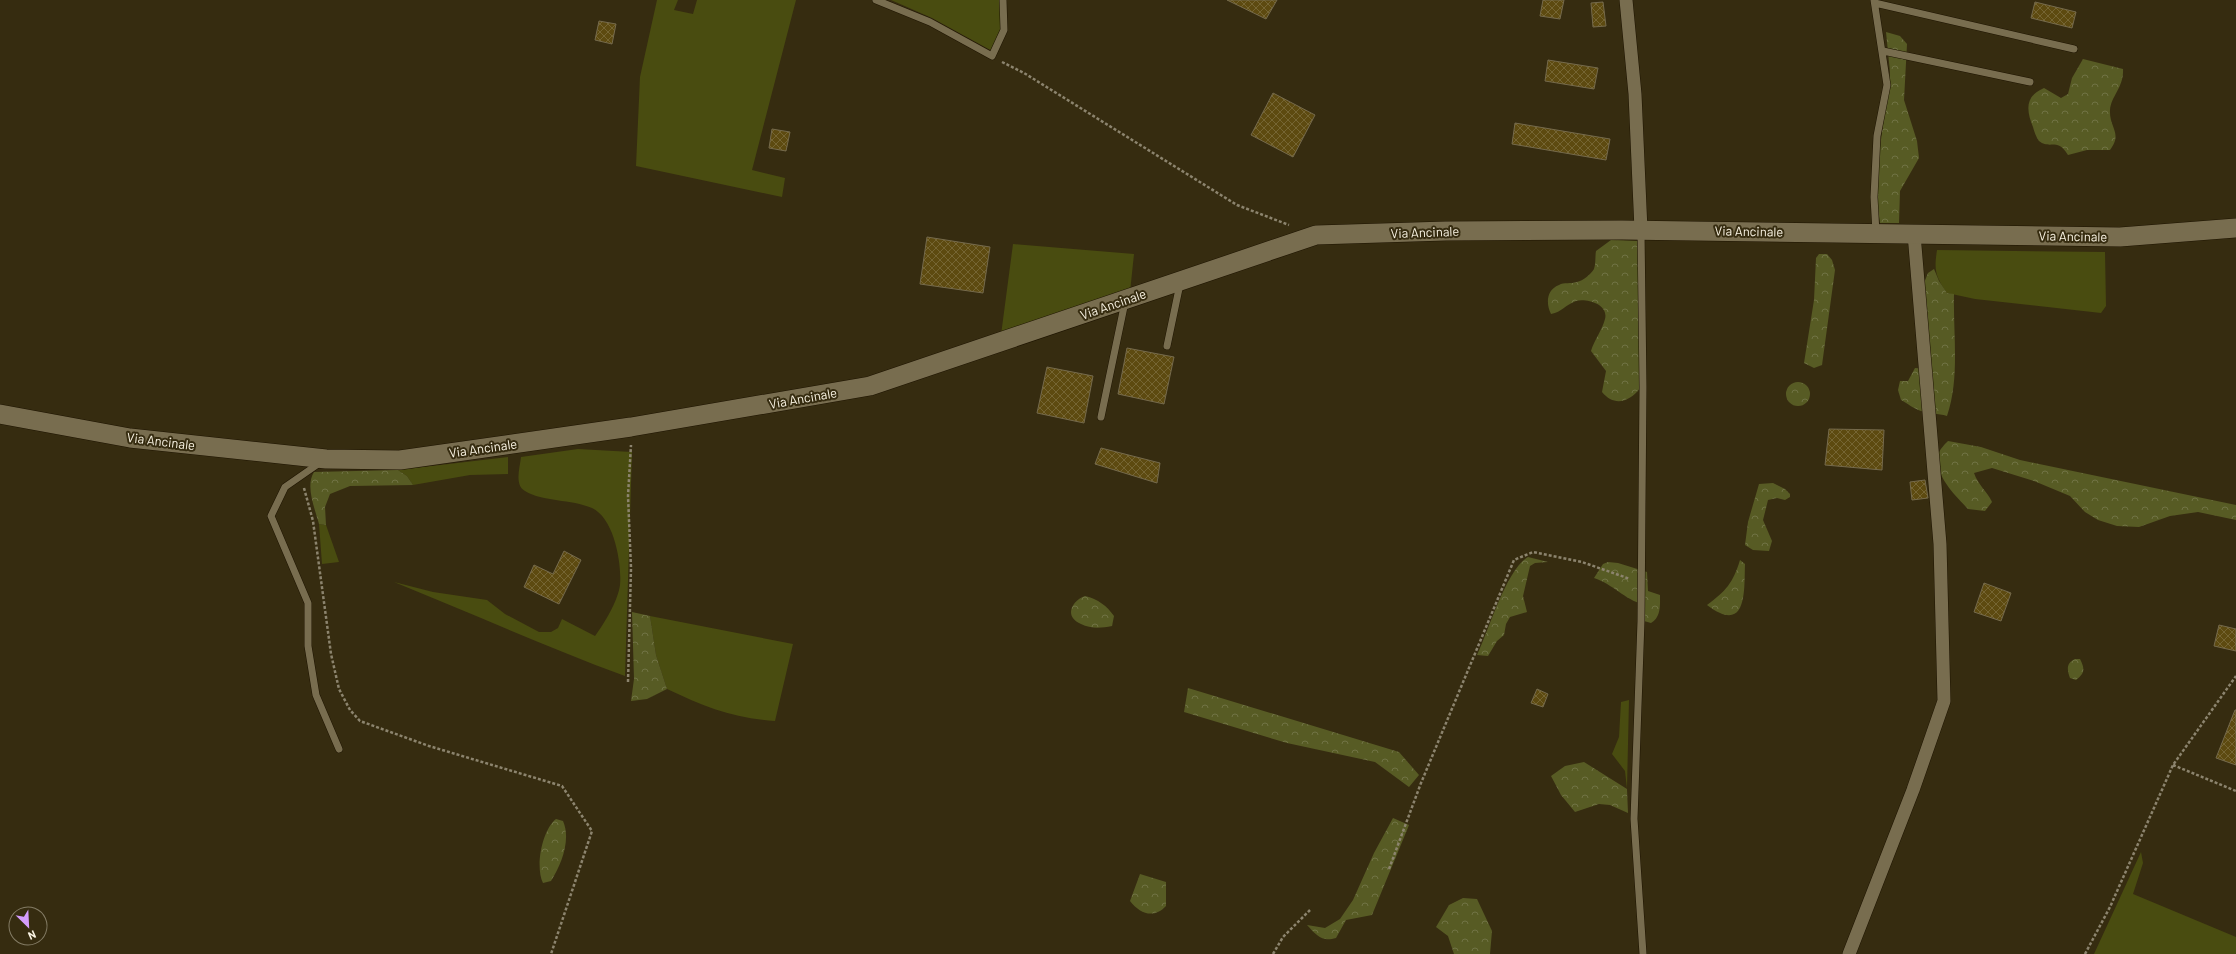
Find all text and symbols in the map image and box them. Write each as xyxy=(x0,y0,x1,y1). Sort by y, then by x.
street label: Via Ancinale xyxy=(1715,222,1784,240)
street label: Via Ancinale xyxy=(1390,223,1460,241)
street label: Via Ancinale xyxy=(2039,227,2108,245)
street label: Via Ancinale xyxy=(1078,285,1148,323)
street label: Via Ancinale xyxy=(768,384,838,412)
street label: Via Ancinale xyxy=(126,429,196,453)
street label: Via Ancinale xyxy=(448,435,518,461)
north arrow xyxy=(8,906,48,946)
text: N xyxy=(26,928,38,943)

